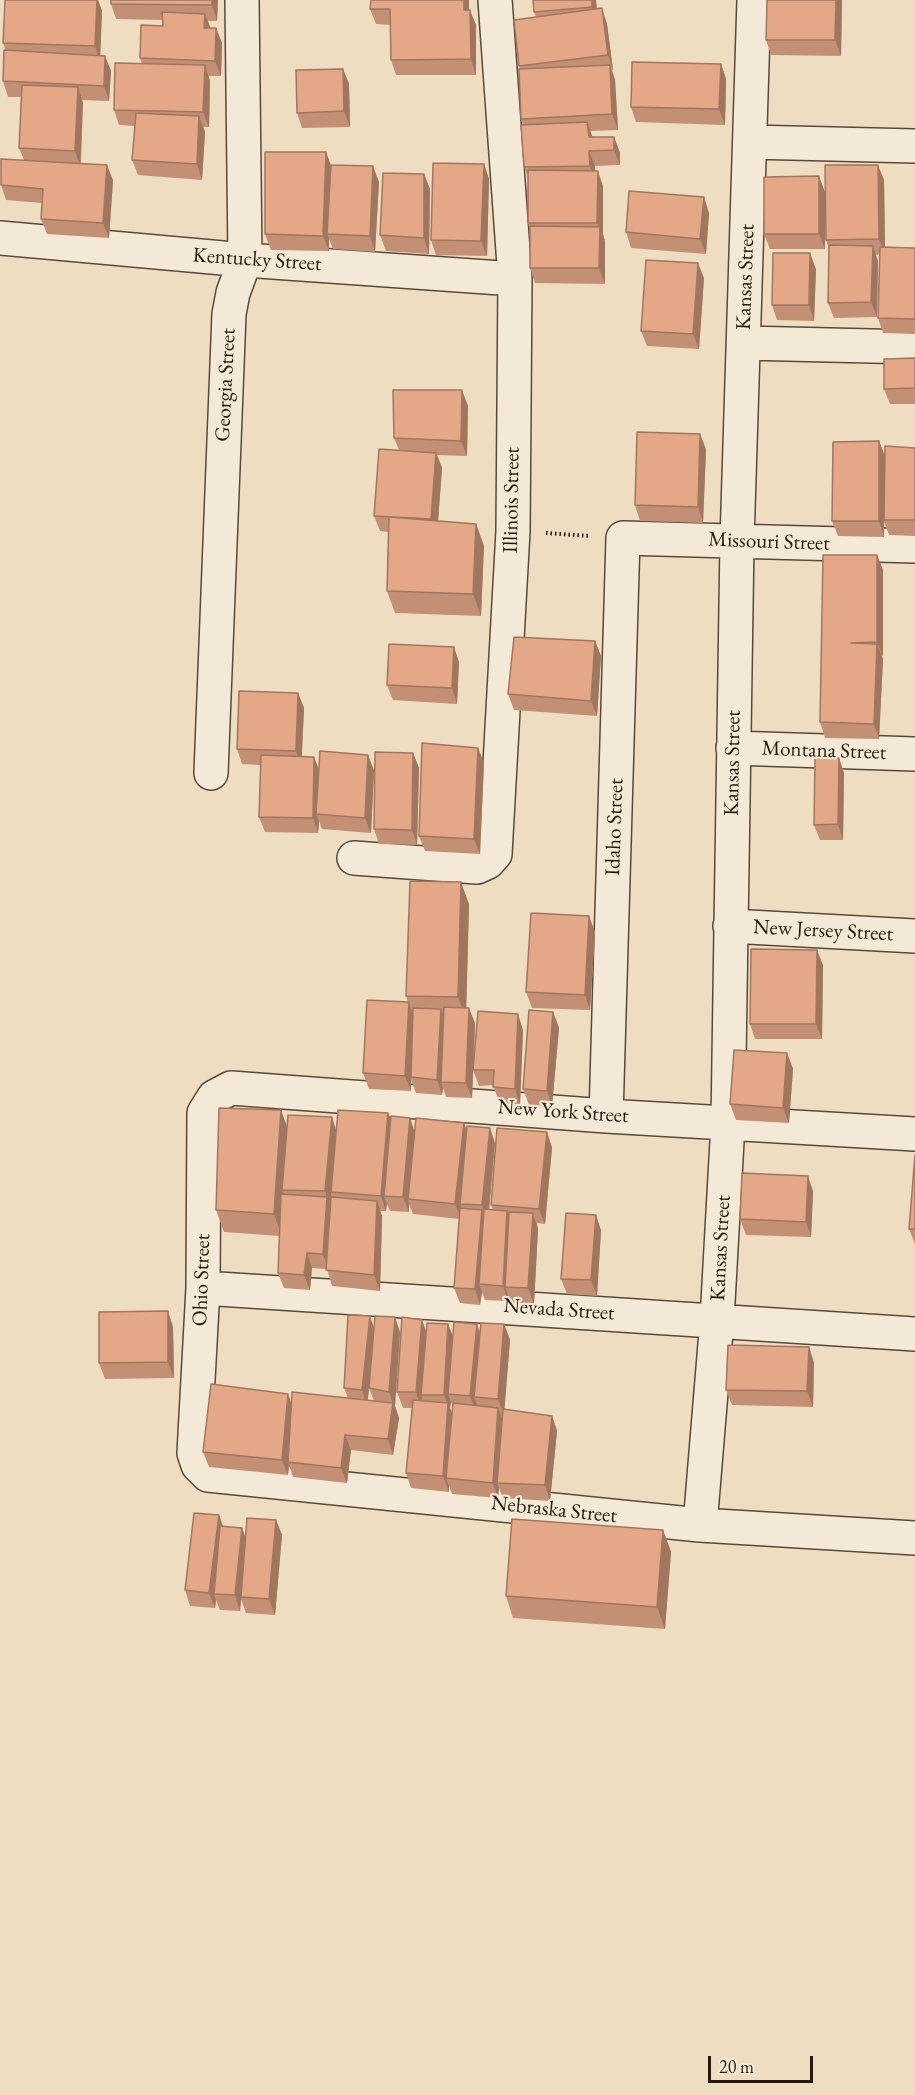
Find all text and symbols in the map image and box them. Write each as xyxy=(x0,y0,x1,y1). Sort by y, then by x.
street label: Kansas Street xyxy=(732,224,760,330)
street label: Kentucky Street xyxy=(192,243,322,277)
street label: Georgia Street xyxy=(210,328,242,442)
street label: Illinois Street xyxy=(498,447,526,553)
street label: Missouri Street xyxy=(708,527,830,557)
street label: Kansas Street xyxy=(719,710,747,816)
street label: Montana Street xyxy=(761,736,887,766)
street label: Idaho Street xyxy=(601,778,629,876)
street label: New Jersey Street xyxy=(752,915,894,947)
street label: New York Street xyxy=(497,1095,629,1129)
street label: Kansas Street xyxy=(706,1194,736,1302)
street label: Ohio Street xyxy=(188,1233,216,1327)
street label: Nevada Street xyxy=(503,1294,615,1326)
street label: Nebraska Street xyxy=(490,1491,618,1529)
scale bar xyxy=(711,2044,816,2082)
text: 20 m xyxy=(719,2055,754,2078)

